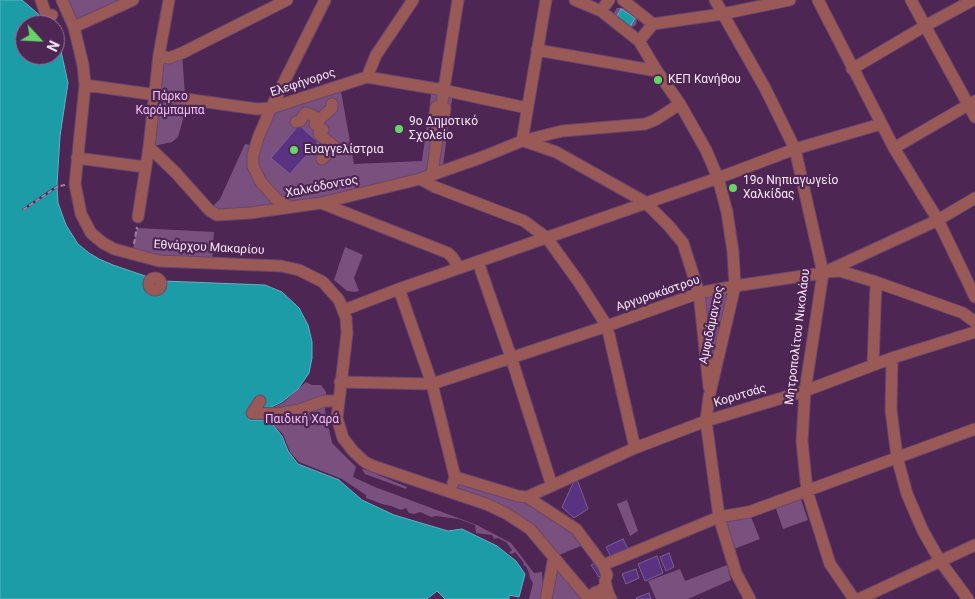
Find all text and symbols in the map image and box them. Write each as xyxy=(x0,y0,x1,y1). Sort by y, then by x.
north arrow xyxy=(15,15,65,65)
text: N xyxy=(43,38,62,54)
street label: Ελεφήνορος xyxy=(268,66,338,100)
place label: ΚΕΠ Κανήθου xyxy=(668,73,741,87)
marker: ΚΕΠ Κανήθου xyxy=(652,74,664,86)
park label: Πάρκο Καράμπαμπα xyxy=(135,90,205,118)
place label: 9ο Δημοτικό Σχολείο xyxy=(409,115,478,143)
marker: 9ο Δημοτικό Σχολείο xyxy=(393,123,405,135)
place label: Ευαγγελίστρια xyxy=(304,143,384,157)
marker: Ευαγγελίστρια xyxy=(288,144,300,156)
street label: Χαλκόδοντος xyxy=(285,173,359,201)
place label: 19ο Νηπιαγωγείο Χαλκίδας xyxy=(743,174,838,202)
marker: 19ο Νηπιαγωγείο Χαλκίδας xyxy=(727,182,739,194)
street label: Εθνάρχου Μακαρίου xyxy=(153,238,265,258)
street label: Μητροπολίτου Νικολάου xyxy=(783,268,813,406)
street label: Αργυροκάστρου xyxy=(614,273,702,315)
street label: Αμφιδάμαντος xyxy=(697,285,727,365)
street label: Κορυτσάς xyxy=(712,381,768,411)
park label: Παιδική Χαρά xyxy=(265,413,339,427)

